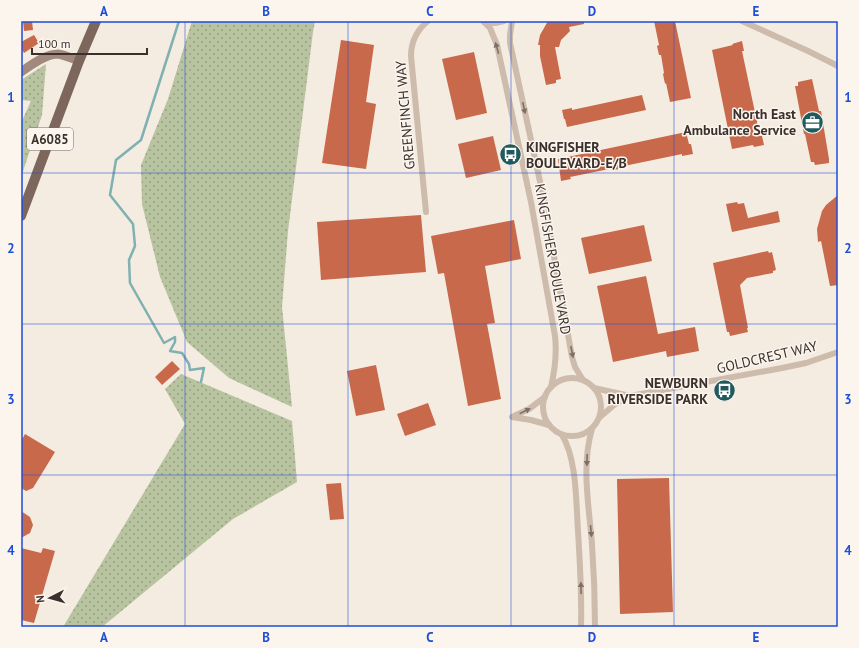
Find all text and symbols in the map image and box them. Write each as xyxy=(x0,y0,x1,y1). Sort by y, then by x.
text: A xyxy=(100,3,108,20)
text: B xyxy=(262,3,270,20)
text: C xyxy=(426,3,434,20)
text: D xyxy=(588,3,596,20)
text: E xyxy=(753,3,760,20)
scale bar xyxy=(32,30,147,56)
text: 100 m xyxy=(38,36,71,51)
one-way arrow xyxy=(494,41,500,53)
street label: GREENFINCH WAY xyxy=(391,60,419,170)
text: 1 xyxy=(7,89,15,106)
text: 1 xyxy=(844,89,852,106)
one-way arrow xyxy=(522,102,528,114)
place label: North East Ambulance Service xyxy=(683,105,796,139)
office icon: North East Ambulance Service xyxy=(799,109,825,135)
road number: A6085 xyxy=(27,128,73,150)
place label: KINGFISHER BOULEVARD-E/B xyxy=(526,138,627,172)
bus stop icon: KINGFISHER BOULEVARD-E/B xyxy=(497,142,523,168)
street label: KINGFISHER BOULEVARD xyxy=(531,182,575,336)
text: 2 xyxy=(7,240,15,257)
text: 2 xyxy=(844,240,852,257)
street label: GOLDCREST WAY xyxy=(715,337,819,377)
one-way arrow xyxy=(569,346,575,359)
place label: NEWBURN RIVERSIDE PARK xyxy=(608,374,708,408)
bus stop icon: NEWBURN RIVERSIDE PARK xyxy=(711,378,737,404)
text: 3 xyxy=(7,391,15,408)
text: 3 xyxy=(844,391,852,408)
one-way arrow xyxy=(519,408,531,414)
one-way arrow xyxy=(583,454,590,466)
one-way arrow xyxy=(588,525,595,537)
text: 4 xyxy=(7,542,15,559)
text: 4 xyxy=(844,542,852,559)
north arrow xyxy=(30,578,70,618)
one-way arrow xyxy=(578,581,584,594)
text: N xyxy=(33,595,47,603)
text: A xyxy=(100,629,108,646)
text: B xyxy=(262,629,270,646)
text: C xyxy=(426,629,434,646)
text: D xyxy=(588,629,596,646)
text: E xyxy=(753,629,760,646)

